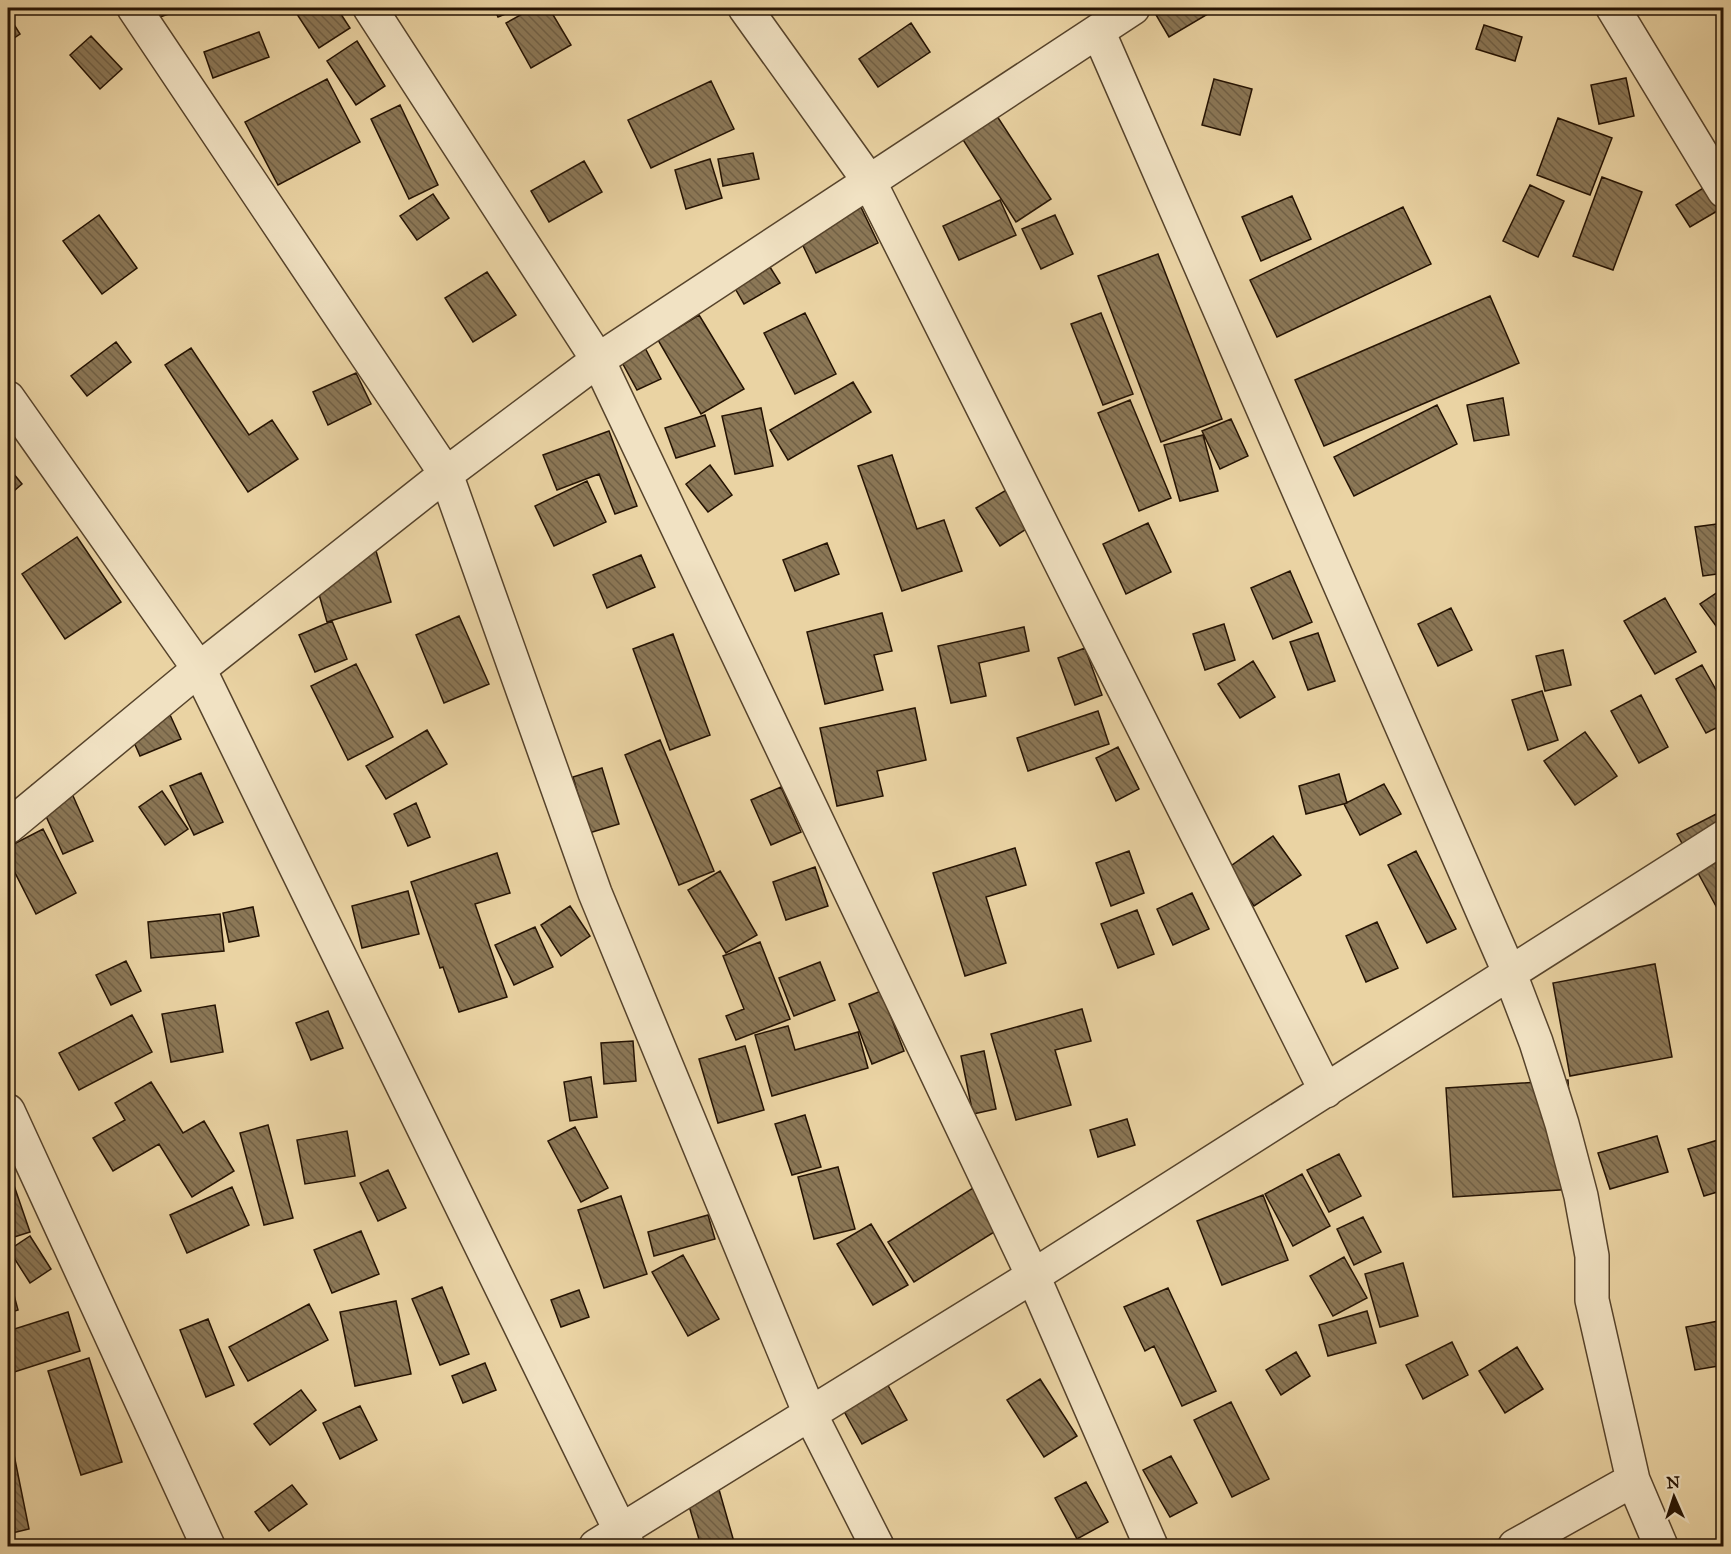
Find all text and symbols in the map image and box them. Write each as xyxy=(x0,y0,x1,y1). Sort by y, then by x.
north arrow xyxy=(1644,1467,1704,1527)
text: N xyxy=(1666,1473,1681,1492)

